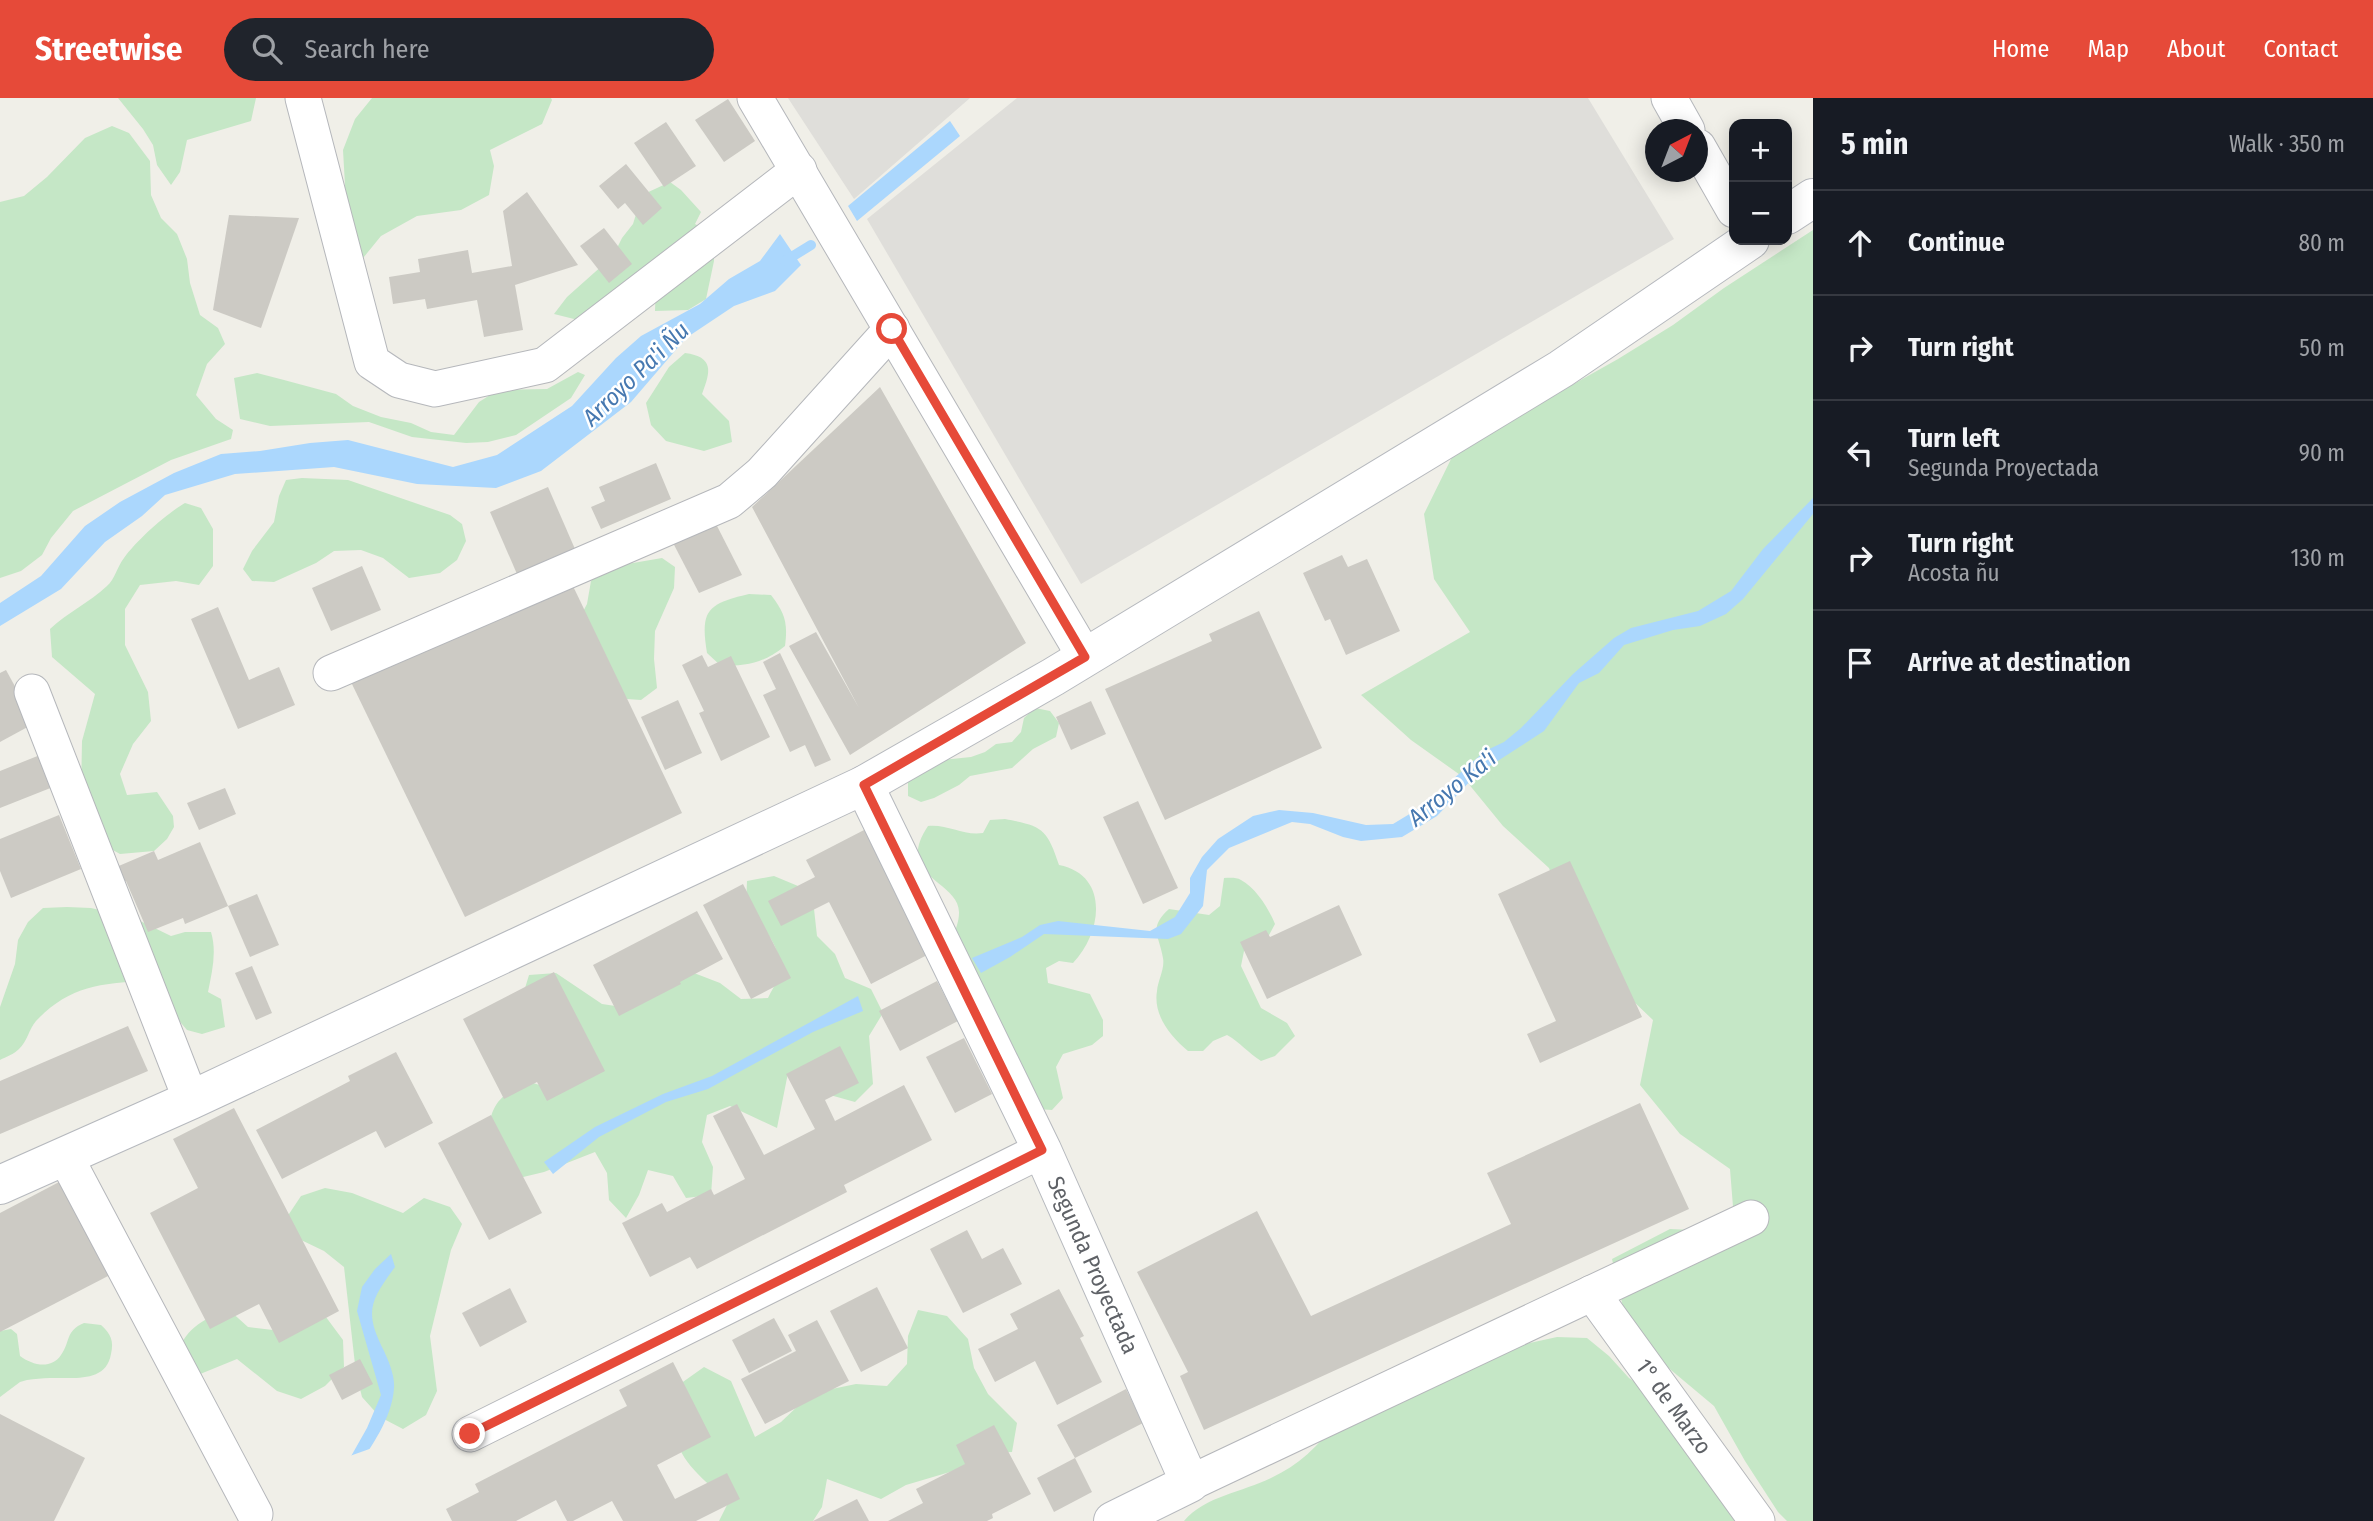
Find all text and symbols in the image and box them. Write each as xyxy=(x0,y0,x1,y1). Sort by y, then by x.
search box xyxy=(224,18,714,81)
text: Streetwise xyxy=(35,29,182,69)
icon: search xyxy=(248,30,286,68)
text: Search here xyxy=(304,34,430,65)
text: Home xyxy=(1992,35,2049,63)
text: Map xyxy=(2087,35,2129,63)
text: About xyxy=(2167,35,2225,63)
text: Contact xyxy=(2263,35,2338,63)
north arrow xyxy=(1645,119,1708,182)
map controls xyxy=(1729,119,1792,245)
button: + xyxy=(1729,119,1792,182)
text: 5 min xyxy=(1841,126,1908,162)
text: Walk · 350 m xyxy=(2229,130,2345,158)
button: − xyxy=(1729,182,1792,245)
icon: ahead xyxy=(1841,224,1879,262)
text: Continue xyxy=(1908,227,2005,258)
text: 80 m xyxy=(2298,229,2345,257)
route start xyxy=(876,313,907,344)
water label: Arroyo Pa'i Ñu xyxy=(576,316,695,432)
icon: right xyxy=(1841,329,1879,367)
text: Turn right xyxy=(1908,332,2014,363)
text: 50 m xyxy=(2299,334,2345,362)
text: Turn left xyxy=(1908,423,2000,454)
icon: left xyxy=(1841,434,1879,472)
text: 90 m xyxy=(2299,439,2345,467)
text: Segunda Proyectada xyxy=(1908,454,2099,482)
text: Turn right xyxy=(1908,528,2014,559)
icon: right xyxy=(1841,539,1879,577)
text: 130 m xyxy=(2291,544,2345,572)
text: Acosta ñu xyxy=(1908,559,2000,587)
icon: arrive xyxy=(1841,644,1879,682)
text: Arrive at destination xyxy=(1908,647,2131,678)
water label: Arroyo Ka'i xyxy=(1402,744,1502,833)
street label: Segunda Proyectada xyxy=(1042,1172,1145,1358)
street label: 1° de Marzo xyxy=(1630,1353,1718,1460)
route end xyxy=(454,1418,485,1449)

